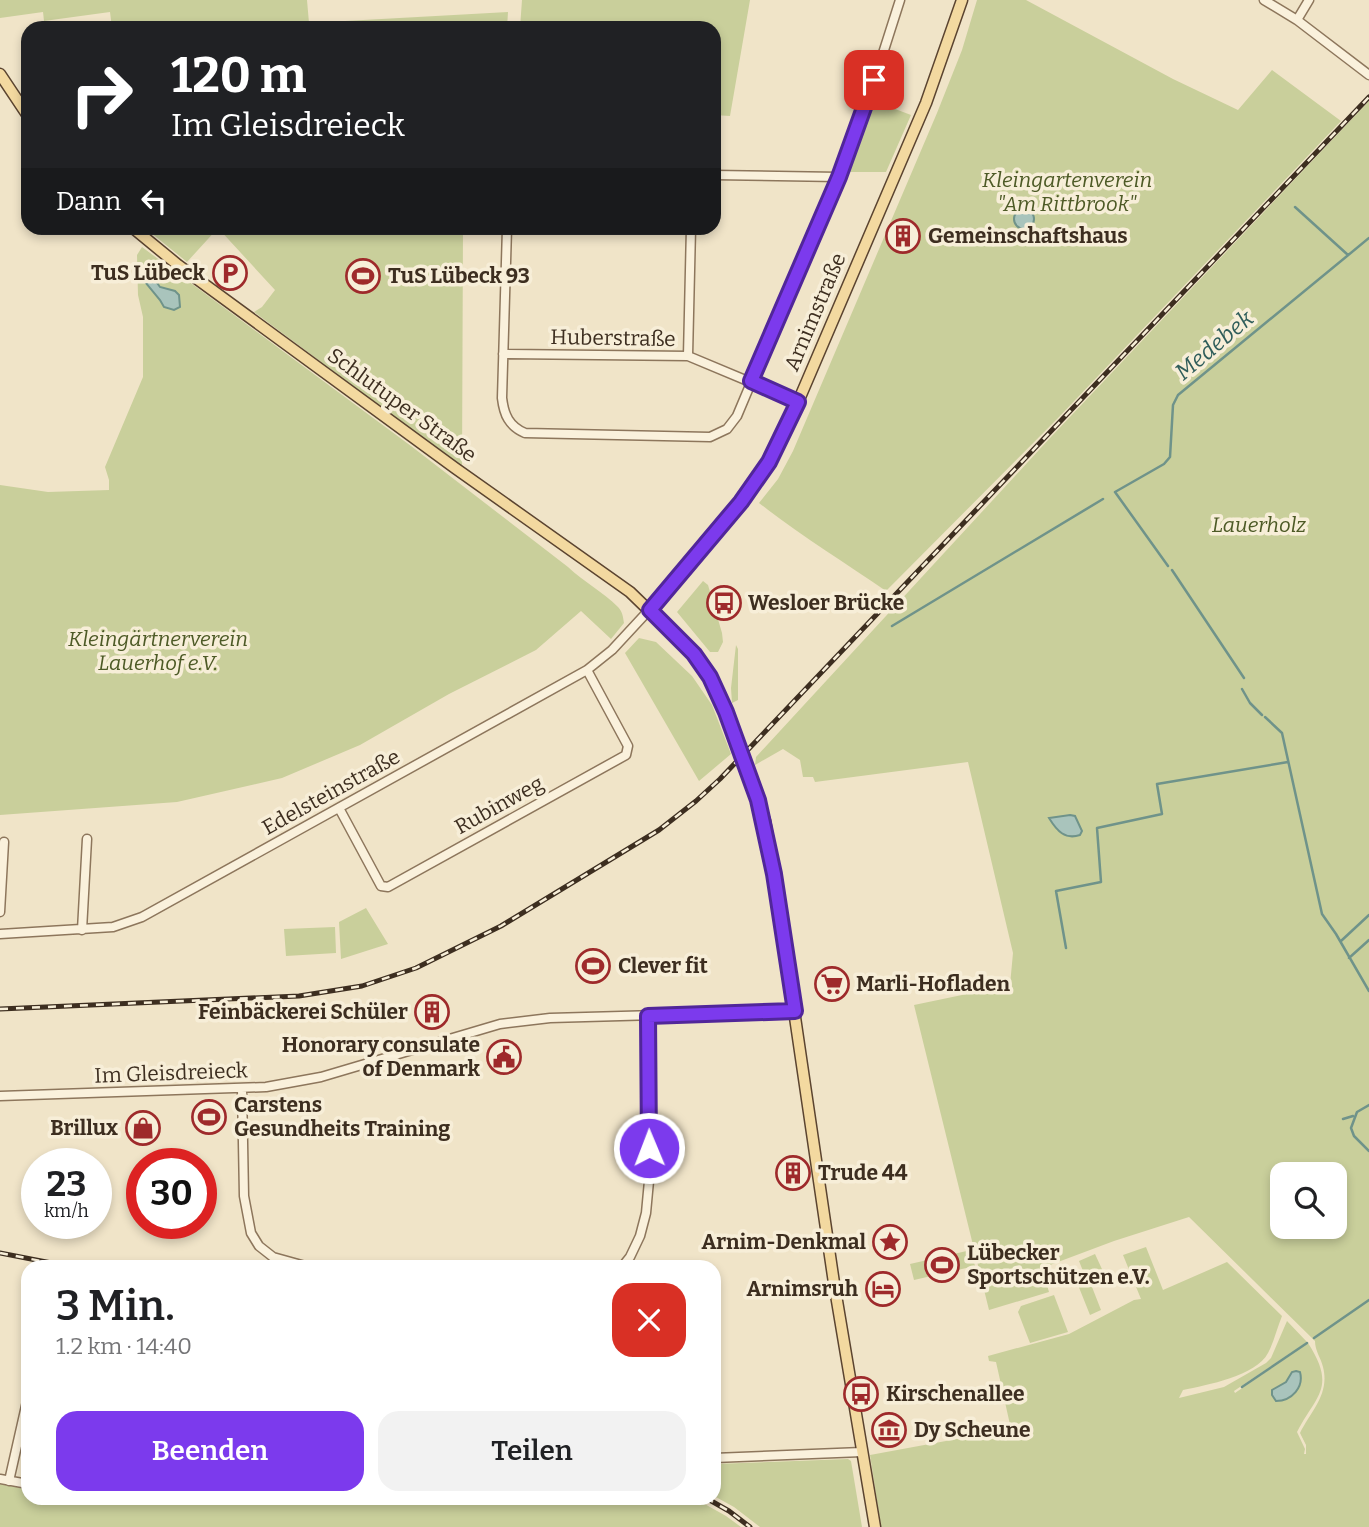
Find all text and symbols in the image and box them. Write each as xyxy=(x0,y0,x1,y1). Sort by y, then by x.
text: 120 m xyxy=(171,46,306,105)
icon: right xyxy=(56,49,147,140)
pin xyxy=(844,50,904,110)
icon: arrive xyxy=(855,61,893,99)
text: Im Gleisdreieck xyxy=(171,106,405,144)
park label: Kleingartenverein "Am Rittbrook" xyxy=(982,167,1152,217)
icon: left xyxy=(135,182,173,220)
text: Dann xyxy=(56,186,121,217)
building icon: Gemeinschaftshaus xyxy=(884,217,922,255)
place label: Gemeinschaftshaus xyxy=(928,223,1128,249)
street label: Arnimstraße xyxy=(778,249,852,375)
parking icon: TuS Lübeck xyxy=(211,254,249,292)
sports icon: TuS Lübeck 93 xyxy=(344,257,382,295)
place label: TuS Lübeck xyxy=(91,260,206,286)
place label: TuS Lübeck 93 xyxy=(388,263,530,289)
water label: Medebek xyxy=(1169,304,1259,386)
street label: Huberstraße xyxy=(550,324,676,352)
street label: Schlutuper Straße xyxy=(322,342,482,468)
park label: Lauerholz xyxy=(1212,512,1306,538)
bus stop icon: Wesloer Brücke xyxy=(705,584,743,622)
place label: Wesloer Brücke xyxy=(748,590,904,616)
park label: Kleingärtnerverein Lauerhof e.V. xyxy=(68,626,248,676)
street label: Edelsteinstraße xyxy=(257,743,405,841)
street label: Rubinweg xyxy=(450,770,548,840)
sports icon: Clever fit xyxy=(574,947,612,985)
place label: Clever fit xyxy=(618,953,709,979)
supermarket icon: Marli-Hofladen xyxy=(813,965,851,1003)
place label: Marli-Hofladen xyxy=(856,971,1010,997)
building icon: Feinbäckerei Schüler xyxy=(413,993,451,1031)
place label: Feinbäckerei Schüler xyxy=(198,999,408,1025)
place label: Honorary consulate of Denmark xyxy=(282,1032,481,1082)
public building icon: Honorary consulate of Denmark xyxy=(485,1038,523,1076)
street label: Im Gleisdreieck xyxy=(94,1057,248,1089)
place label: Carstens Gesundheits Training xyxy=(234,1092,450,1142)
sports icon: Carstens Gesundheits Training xyxy=(190,1098,228,1136)
shop icon: Brillux xyxy=(124,1109,162,1147)
position arrow xyxy=(612,1111,686,1185)
place label: Brillux xyxy=(50,1115,118,1141)
speed limit sign: 30 xyxy=(126,1148,217,1239)
building icon: Trude 44 xyxy=(774,1154,812,1192)
place label: Trude 44 xyxy=(818,1160,908,1186)
map controls xyxy=(1270,1162,1347,1239)
button: search xyxy=(1270,1162,1347,1239)
text: 23 xyxy=(47,1163,86,1205)
text: km/h xyxy=(44,1200,89,1222)
place icon: Arnim-Denkmal xyxy=(871,1223,909,1261)
place label: Arnim-Denkmal xyxy=(701,1229,866,1255)
place label: Lübecker Sportschützen e.V. xyxy=(967,1240,1150,1290)
sports icon: Lübecker Sportschützen e.V. xyxy=(923,1246,961,1284)
hotel icon: Arnimsruh xyxy=(864,1270,902,1308)
place label: Arnimsruh xyxy=(746,1276,859,1302)
text: 3 Min. xyxy=(56,1281,175,1331)
button: close xyxy=(612,1283,686,1357)
text: 1.2 km · 14:40 xyxy=(56,1332,192,1360)
bus stop icon: Kirschenallee xyxy=(842,1375,880,1413)
place label: Kirschenallee xyxy=(886,1381,1024,1407)
button: Beenden xyxy=(56,1411,364,1491)
button: Teilen xyxy=(378,1411,686,1491)
museum icon: Dy Scheune xyxy=(870,1411,908,1449)
place label: Dy Scheune xyxy=(914,1417,1031,1443)

